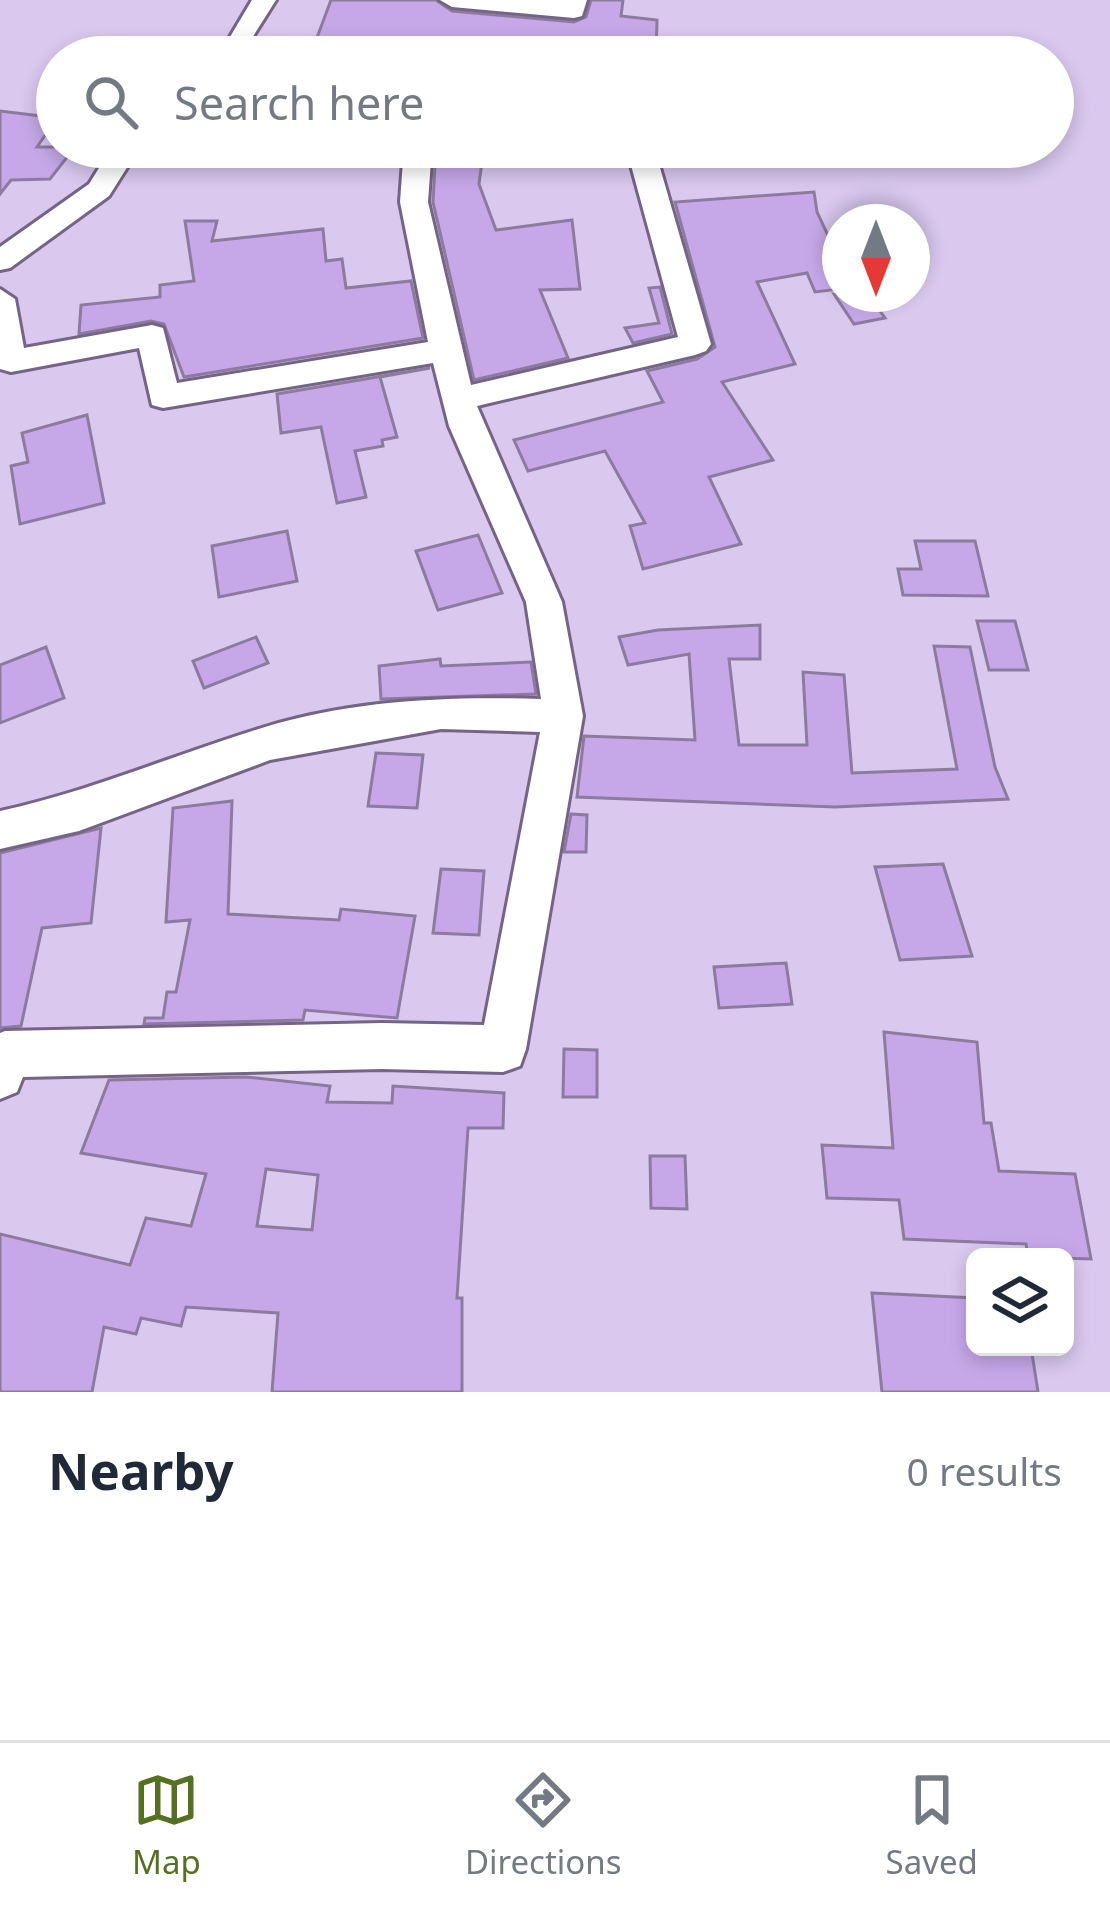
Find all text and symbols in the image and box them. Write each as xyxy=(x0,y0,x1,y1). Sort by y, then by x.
search box xyxy=(36,36,1074,168)
icon: search xyxy=(78,69,144,135)
text: Search here xyxy=(174,72,424,133)
north arrow xyxy=(822,204,930,312)
map controls xyxy=(966,1248,1074,1356)
button: layers xyxy=(966,1248,1074,1356)
text: Nearby xyxy=(48,1435,234,1505)
text: 0 results xyxy=(907,1444,1062,1497)
tab: Map xyxy=(132,1767,201,1884)
tab: Directions xyxy=(465,1767,622,1884)
tab: Saved xyxy=(886,1767,978,1884)

